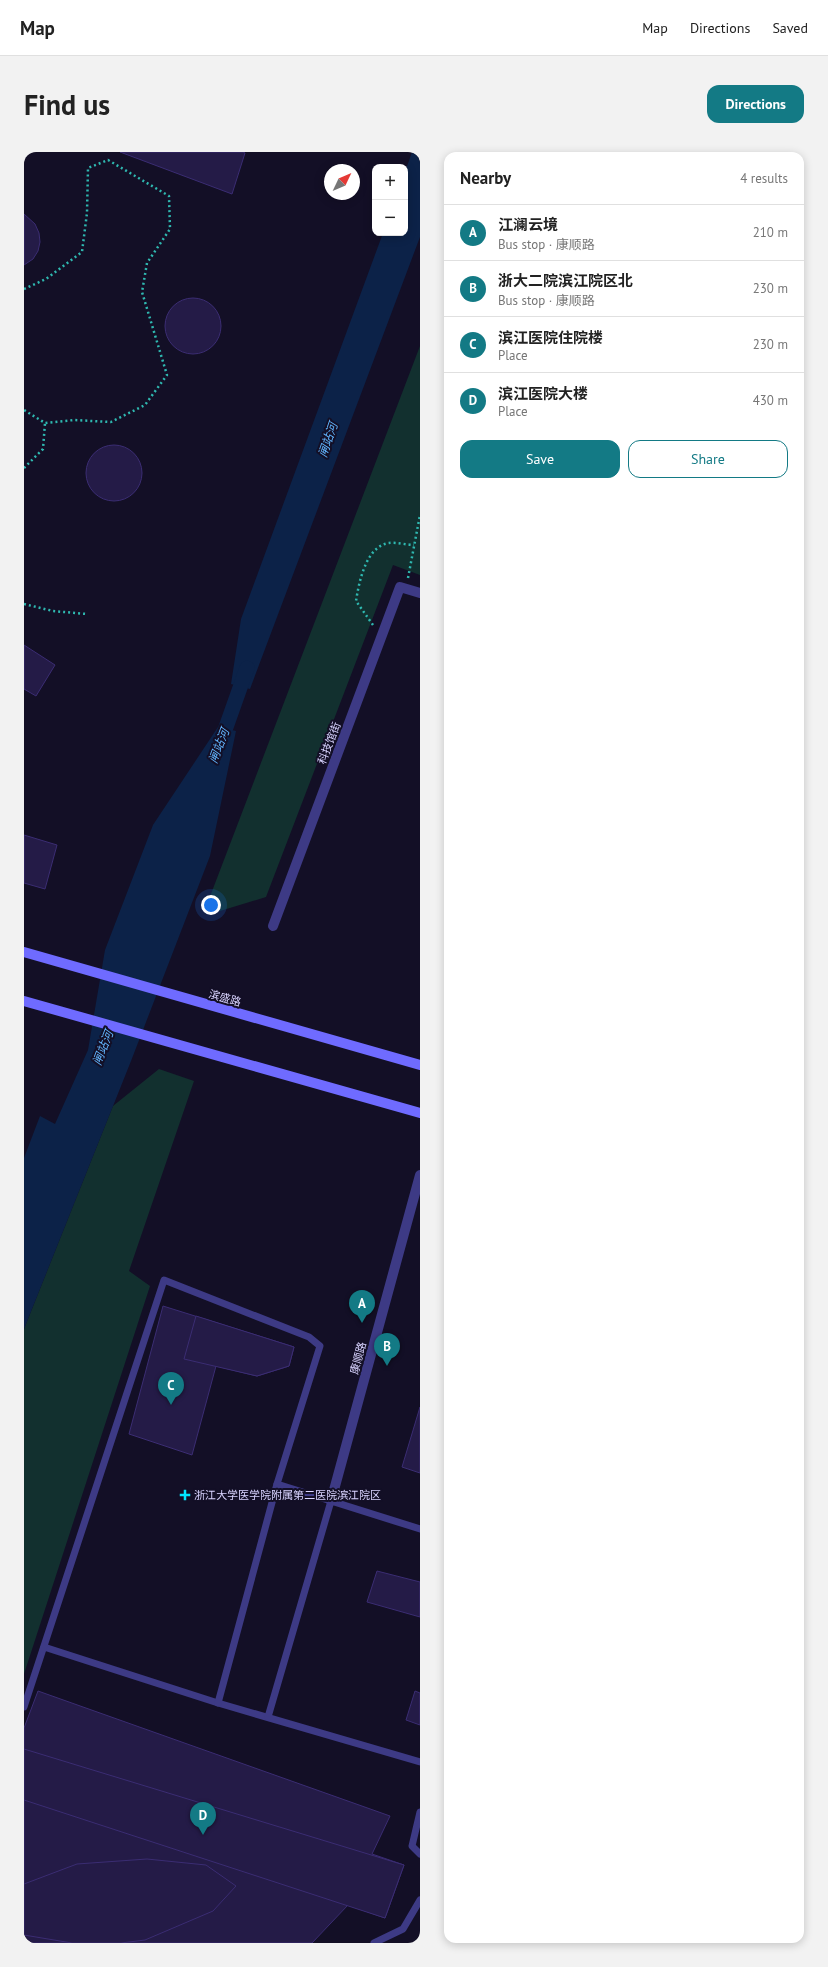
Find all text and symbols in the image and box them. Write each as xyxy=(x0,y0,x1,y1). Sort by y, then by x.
text: Map xyxy=(20,16,55,40)
text: Map xyxy=(642,19,668,37)
text: Directions xyxy=(690,19,750,37)
text: Saved xyxy=(772,19,808,37)
button: Directions xyxy=(707,85,804,123)
text: Find us xyxy=(24,86,110,123)
north arrow xyxy=(324,164,360,200)
map controls xyxy=(372,164,408,236)
button: + xyxy=(372,164,408,200)
text: Nearby xyxy=(460,167,511,189)
text: 4 results xyxy=(740,170,788,187)
button: − xyxy=(372,200,408,236)
text: 江澜云境 xyxy=(498,215,558,234)
text: A xyxy=(469,224,477,241)
text: 210 m xyxy=(753,224,788,241)
text: Bus stop · 康顺路 xyxy=(498,236,595,253)
text: 浙大二院滨江院区北 xyxy=(498,271,633,290)
text: B xyxy=(469,280,477,297)
text: 230 m xyxy=(753,280,788,297)
text: Bus stop · 康顺路 xyxy=(498,292,595,309)
text: 滨江医院住院楼 xyxy=(498,328,603,347)
text: C xyxy=(469,336,477,353)
text: 230 m xyxy=(753,336,788,353)
text: Place xyxy=(498,347,528,364)
text: 滨江医院大楼 xyxy=(498,384,588,403)
text: D xyxy=(469,392,477,409)
text: 430 m xyxy=(753,392,788,409)
text: Place xyxy=(498,403,528,420)
water label: 闸站河 xyxy=(315,418,341,459)
button: Save xyxy=(460,440,620,478)
button: Share xyxy=(628,440,788,478)
street label: 科技馆街 xyxy=(315,720,343,766)
water label: 闸站河 xyxy=(205,724,233,765)
your location xyxy=(201,895,221,915)
street label: 滨盛路 xyxy=(207,987,243,1009)
water label: 闸站河 xyxy=(89,1026,117,1067)
pin: A xyxy=(349,1290,375,1323)
pin: B xyxy=(374,1333,400,1366)
street label: 康顺路 xyxy=(347,1340,369,1376)
pin: C xyxy=(158,1372,184,1405)
place label: 浙江大学医学院附属第二医院滨江院区 xyxy=(194,1488,381,1502)
marker: 浙江大学医学院附属第二医院滨江院区 xyxy=(179,1489,191,1501)
pin: D xyxy=(190,1802,216,1835)

